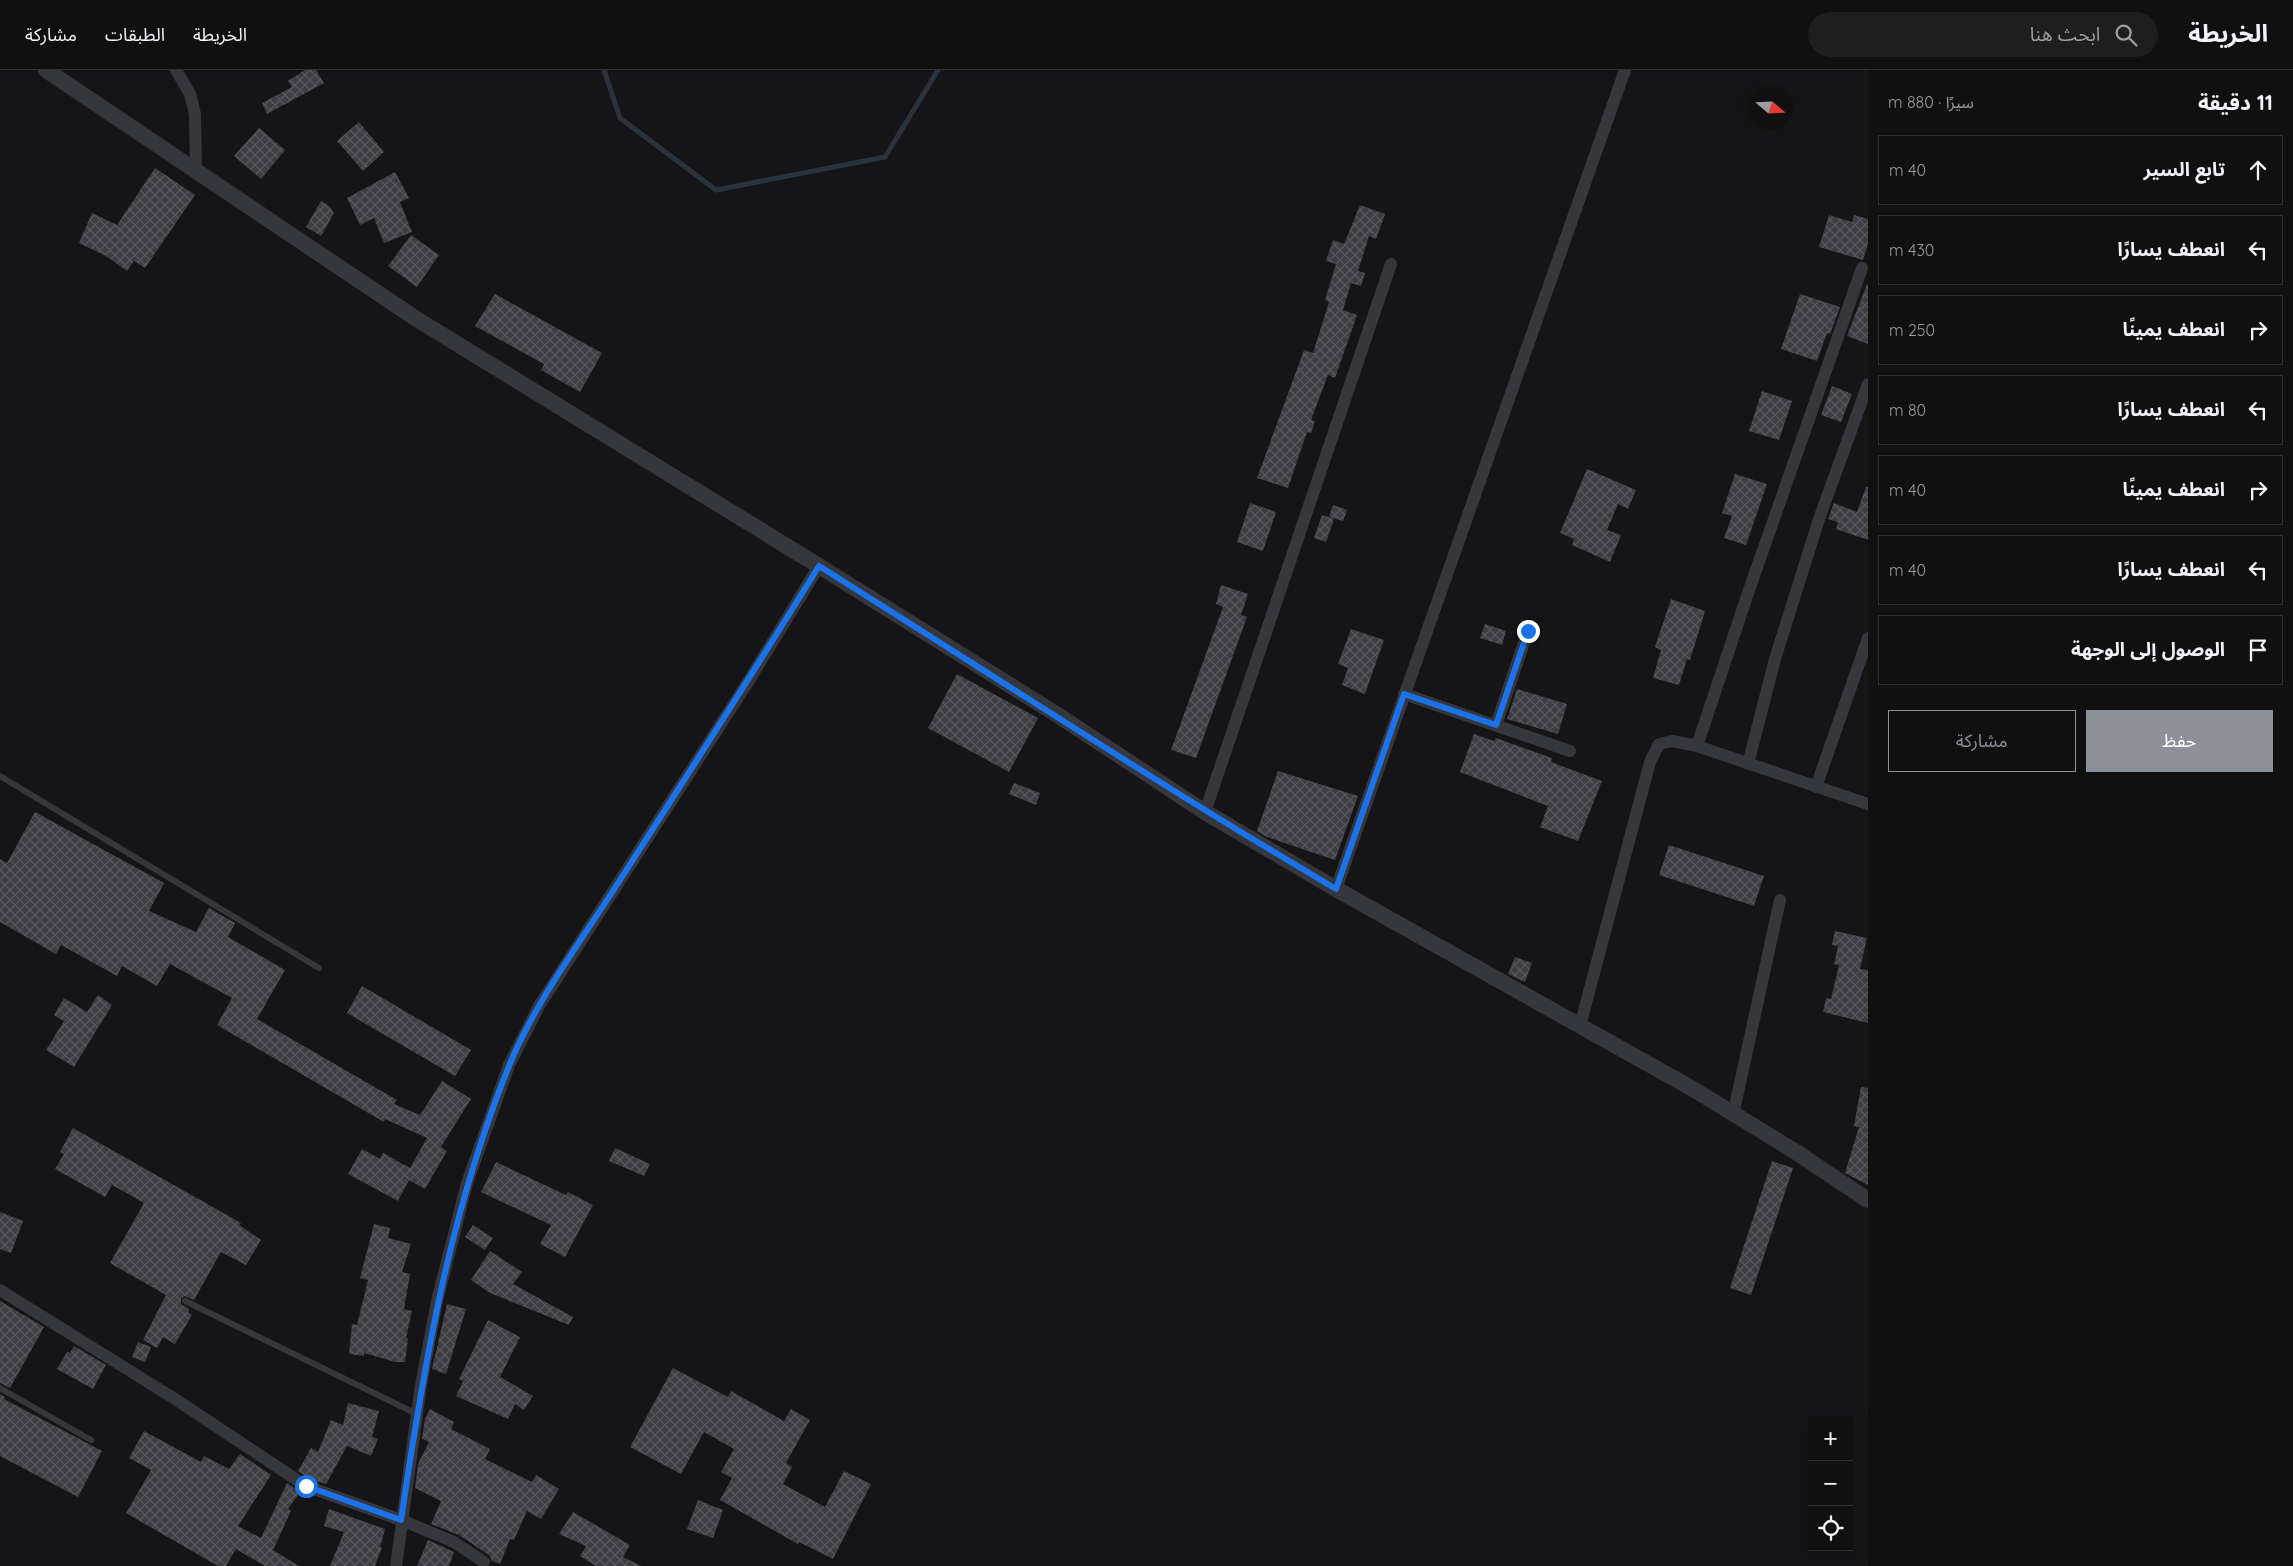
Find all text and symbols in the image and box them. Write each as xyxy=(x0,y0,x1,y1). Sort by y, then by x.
search box xyxy=(1808,12,2158,57)
text: الخريطة xyxy=(2188,18,2268,48)
icon: search xyxy=(2112,21,2140,49)
text: ابحث هنا xyxy=(2030,22,2100,46)
text: مشاركة xyxy=(25,23,77,46)
text: الطبقات xyxy=(105,23,165,46)
text: الخريطة xyxy=(193,23,247,46)
north arrow xyxy=(1748,85,1793,130)
text: 11 دقيقة xyxy=(2198,89,2273,115)
text: سيرًا · 880 m xyxy=(1888,92,1974,112)
icon: ahead xyxy=(2244,156,2272,184)
text: تابع السير xyxy=(2143,157,2225,181)
text: 40 m xyxy=(1889,160,1926,180)
icon: left xyxy=(2244,236,2272,264)
text: انعطف يسارًا xyxy=(2118,237,2225,261)
text: 430 m xyxy=(1889,240,1934,260)
icon: right xyxy=(2244,316,2272,344)
text: انعطف يمينًا xyxy=(2123,317,2225,341)
text: 250 m xyxy=(1889,320,1935,340)
icon: left xyxy=(2244,396,2272,424)
text: انعطف يسارًا xyxy=(2118,397,2225,421)
text: 80 m xyxy=(1889,400,1926,420)
icon: right xyxy=(2244,476,2272,504)
text: انعطف يمينًا xyxy=(2123,477,2225,501)
text: 40 m xyxy=(1889,480,1926,500)
icon: left xyxy=(2244,556,2272,584)
text: انعطف يسارًا xyxy=(2118,557,2225,581)
text: 40 m xyxy=(1889,560,1926,580)
route end xyxy=(1517,620,1540,643)
icon: arrive xyxy=(2244,636,2272,664)
text: الوصول إلى الوجهة xyxy=(2071,637,2225,661)
button: مشاركة xyxy=(1888,710,2076,772)
button: حفظ xyxy=(2086,710,2273,772)
map controls xyxy=(1808,1416,1853,1551)
button: + xyxy=(1808,1416,1853,1461)
button: − xyxy=(1808,1461,1853,1506)
route start xyxy=(295,1475,318,1498)
button: locate xyxy=(1808,1506,1853,1551)

